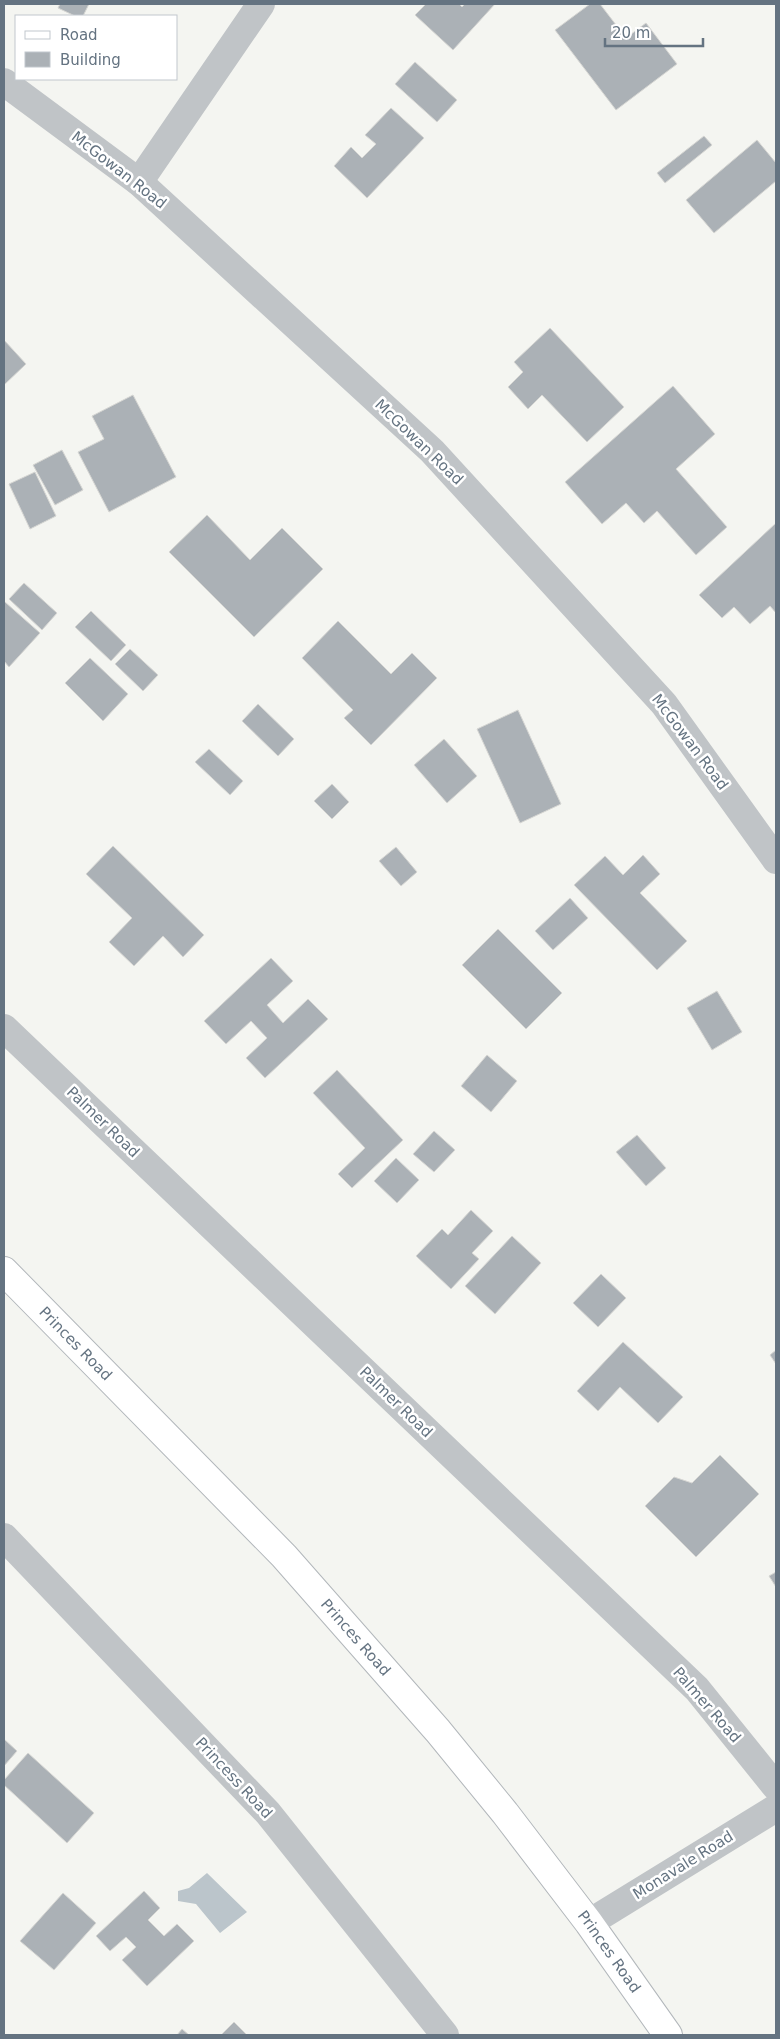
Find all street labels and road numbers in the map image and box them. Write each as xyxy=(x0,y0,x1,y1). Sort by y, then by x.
street label: McGowan Road xyxy=(68,127,170,213)
street label: McGowan Road xyxy=(371,395,467,489)
street label: McGowan Road xyxy=(648,691,732,793)
street label: Palmer Road xyxy=(63,1083,143,1161)
street label: Princes Road xyxy=(35,1303,116,1384)
street label: Palmer Road xyxy=(356,1363,436,1441)
street label: Princes Road xyxy=(317,1595,394,1680)
street label: Palmer Road xyxy=(669,1664,745,1746)
street label: Princess Road xyxy=(192,1734,276,1822)
street label: Monavale Road xyxy=(630,1827,736,1903)
street label: Princes Road xyxy=(574,1907,644,1996)

